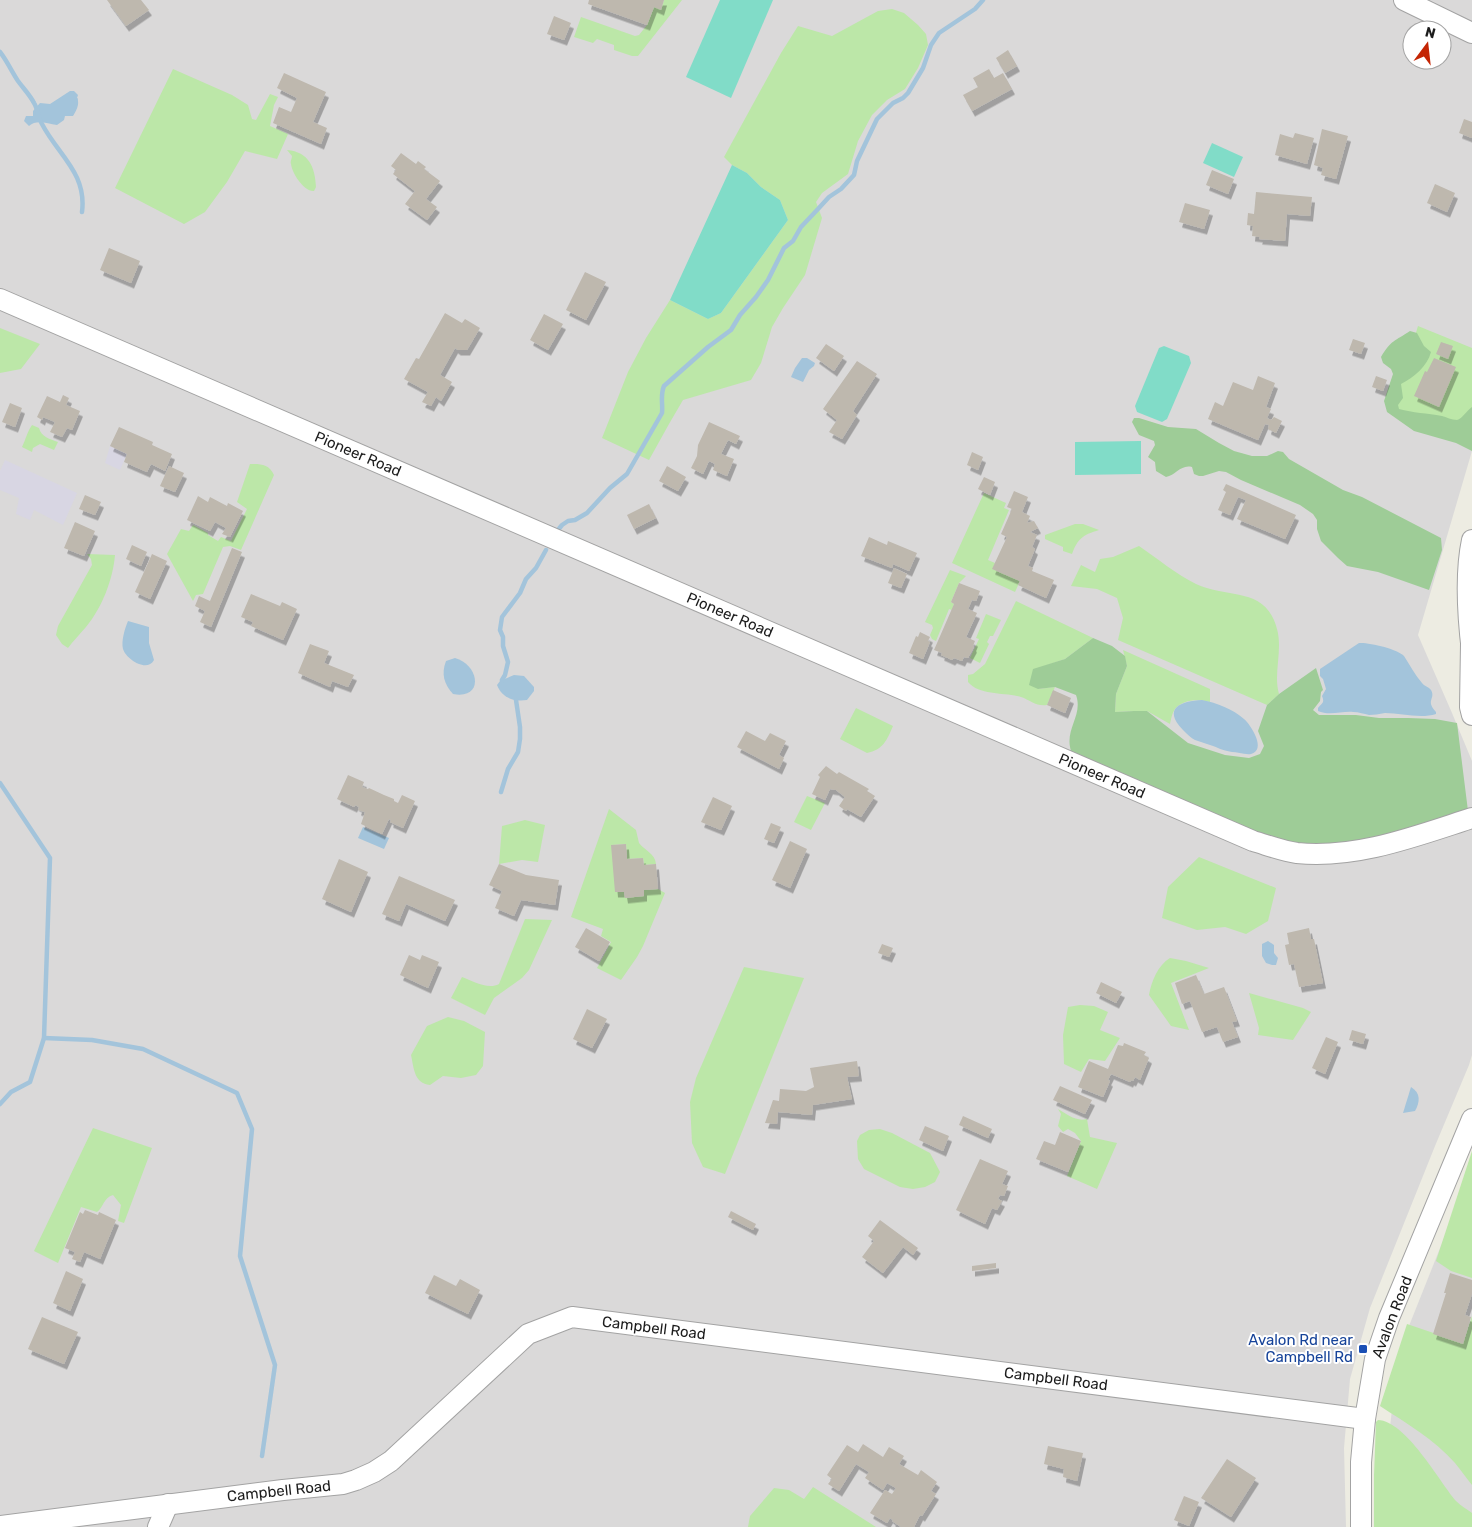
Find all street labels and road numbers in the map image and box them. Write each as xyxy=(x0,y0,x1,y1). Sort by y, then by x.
street label: Pioneer Road xyxy=(312,428,404,480)
street label: Pioneer Road xyxy=(684,589,776,641)
street label: Pioneer Road xyxy=(1056,750,1148,802)
street label: Avalon Road xyxy=(1368,1273,1416,1361)
street label: Campbell Road xyxy=(601,1313,707,1343)
street label: Campbell Road xyxy=(1003,1364,1109,1394)
street label: Campbell Road xyxy=(226,1477,332,1505)

